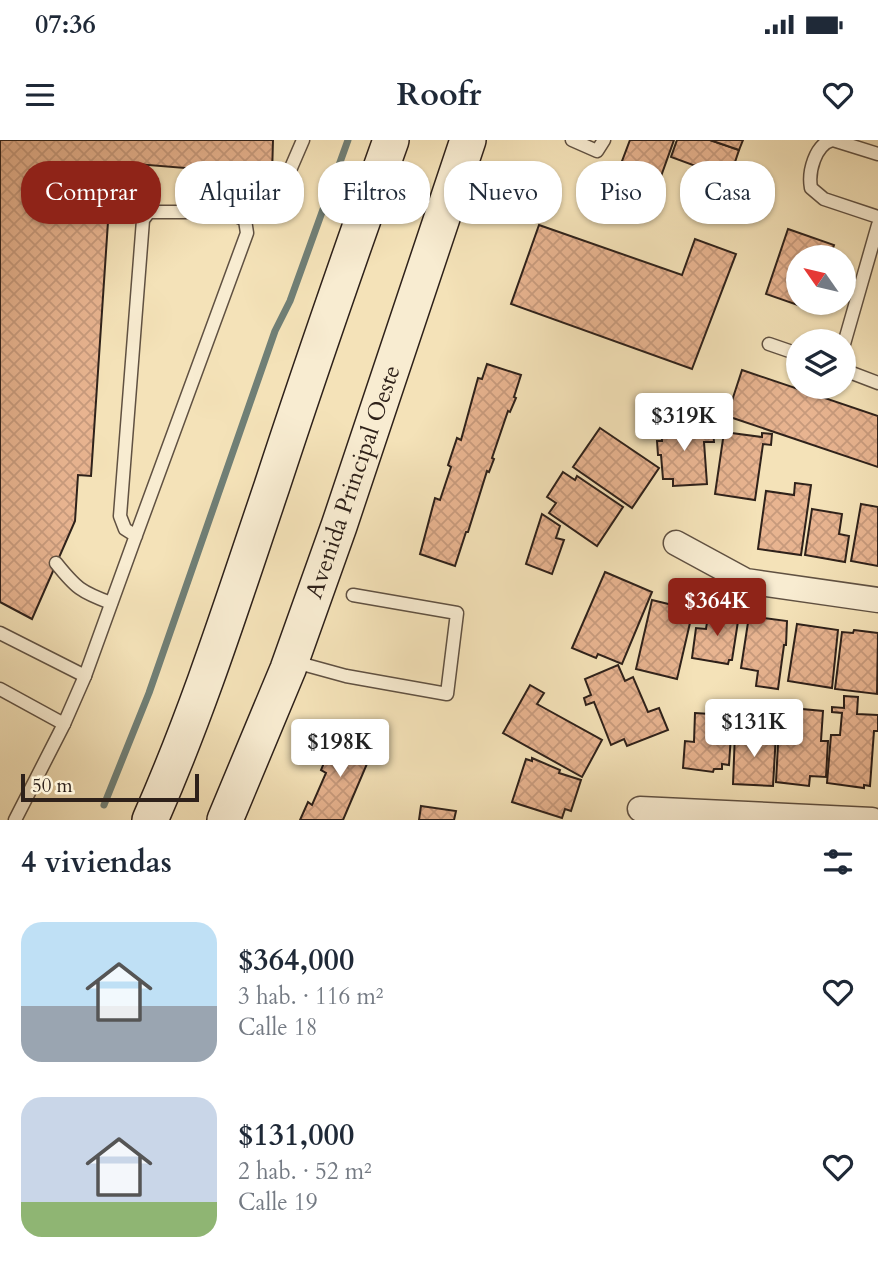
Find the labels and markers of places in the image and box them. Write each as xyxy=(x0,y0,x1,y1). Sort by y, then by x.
pin: $319K xyxy=(635,394,733,453)
pin: $364K xyxy=(668,578,766,638)
pin: $131K xyxy=(705,700,803,759)
pin: $198K xyxy=(291,720,389,779)

